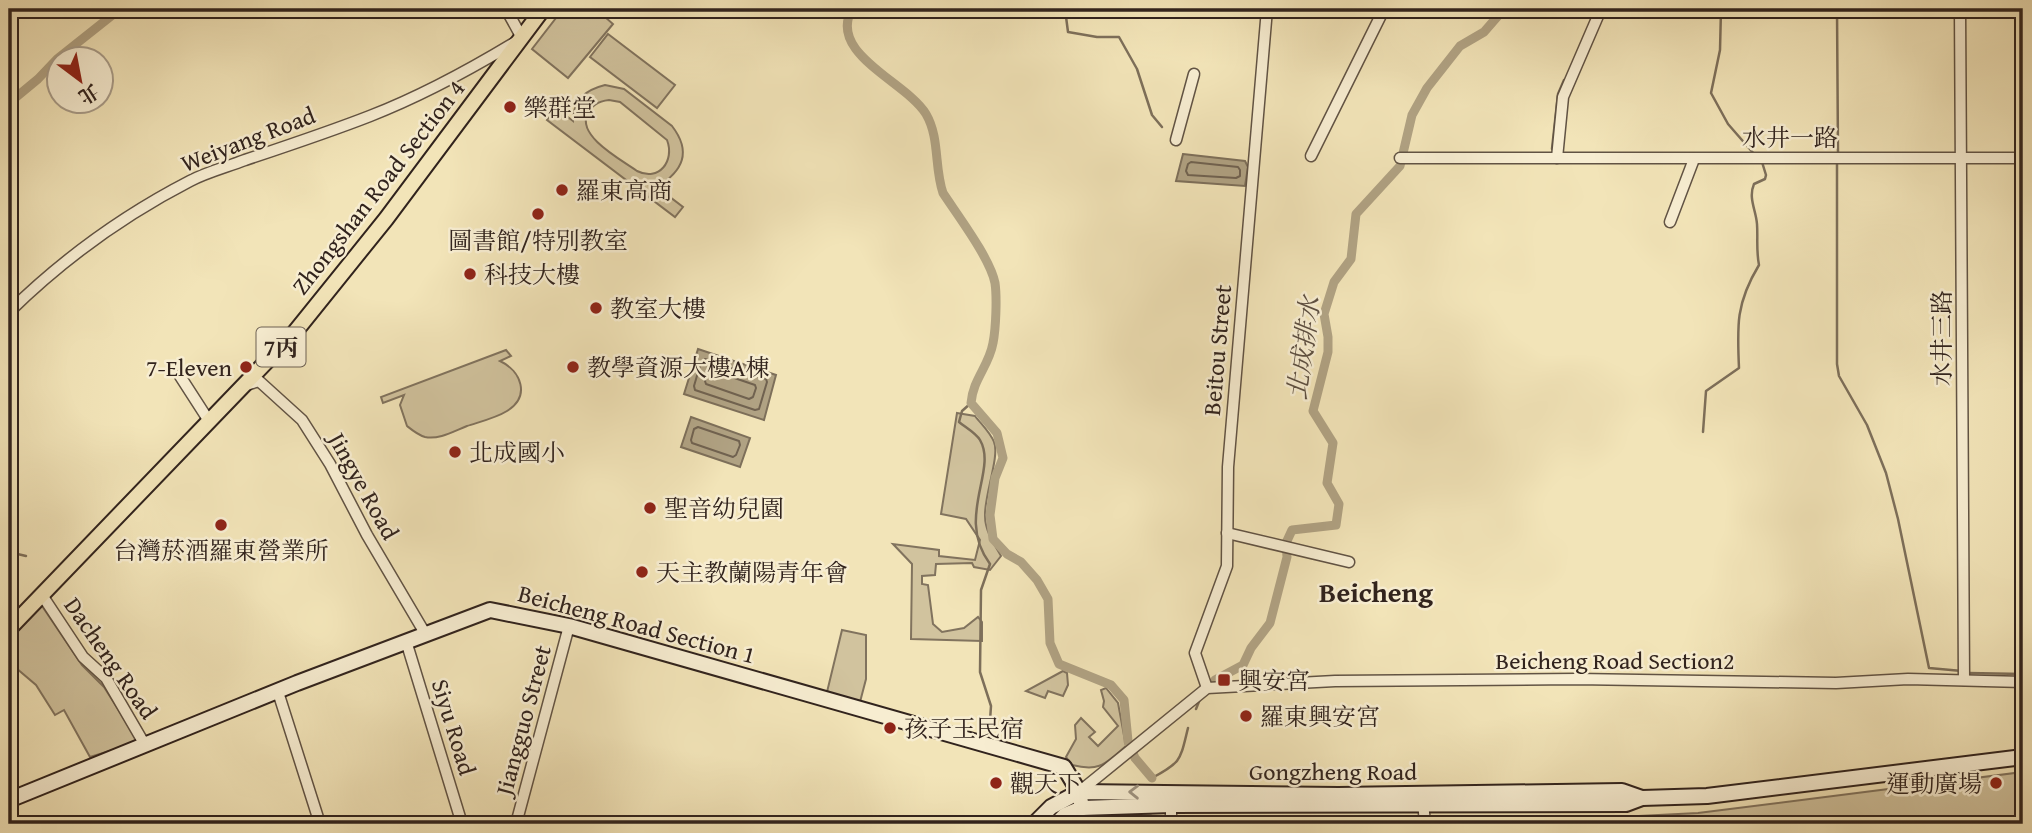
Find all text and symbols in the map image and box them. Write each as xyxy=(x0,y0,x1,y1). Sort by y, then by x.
north arrow xyxy=(46,46,116,116)
street label: Zhongshan Road Section 4 xyxy=(283,72,473,302)
text: 北 xyxy=(74,78,104,111)
place label: 樂群堂 xyxy=(524,90,596,125)
street label: Weiyang Road xyxy=(176,97,320,181)
marker: 樂群堂 xyxy=(502,99,518,115)
street label: 水井一路 xyxy=(1742,120,1838,155)
place label: 羅東高商 xyxy=(576,173,672,208)
marker: 羅東高商 xyxy=(554,182,570,198)
marker: 圖書館/特別教室 xyxy=(530,206,546,222)
place label: 圖書館/特別教室 xyxy=(448,223,628,258)
place label: 科技大樓 xyxy=(484,257,580,292)
marker: 科技大樓 xyxy=(462,266,478,282)
street label: Beitou Street xyxy=(1194,283,1240,417)
street label: 水井三路 xyxy=(1924,290,1959,386)
place label: 教室大樓 xyxy=(610,291,706,326)
water label: 北成排水 xyxy=(1276,291,1330,402)
marker: 教室大樓 xyxy=(588,300,604,316)
road number: 7丙 xyxy=(256,328,306,366)
place label: 7-Eleven xyxy=(146,350,233,385)
place label: 教學資源大樓A棟 xyxy=(587,350,770,385)
marker: 7-Eleven xyxy=(238,359,254,375)
marker: 教學資源大樓A棟 xyxy=(565,359,581,375)
street label: Jingye Road xyxy=(319,423,408,546)
place label: 北成國小 xyxy=(469,435,565,470)
marker: 北成國小 xyxy=(447,444,463,460)
place label: 聖音幼兒園 xyxy=(664,491,784,526)
marker: 聖音幼兒園 xyxy=(642,500,658,516)
marker: 台灣菸酒羅東營業所 xyxy=(213,517,229,533)
place label: 台灣菸酒羅東營業所 xyxy=(113,533,329,568)
place label: 天主教蘭陽青年會 xyxy=(656,555,848,590)
marker: 天主教蘭陽青年會 xyxy=(634,564,650,580)
district label: Beicheng xyxy=(1319,571,1433,612)
street label: Beicheng Road Section 1 xyxy=(515,575,759,673)
street label: Dacheng Road xyxy=(56,590,166,726)
street label: Jiangguo Street xyxy=(485,640,560,802)
street label: Beicheng Road Section2 xyxy=(1496,643,1734,678)
place label: 興安宮 xyxy=(1238,663,1310,698)
marker: 興安宮 xyxy=(1216,672,1232,688)
street label: Siyu Road xyxy=(423,675,485,780)
place label: 羅東興安宮 xyxy=(1260,699,1380,734)
marker: 羅東興安宮 xyxy=(1238,708,1254,724)
place label: 孩子王民宿 xyxy=(904,711,1024,746)
marker: 孩子王民宿 xyxy=(882,720,898,736)
street label: Gongzheng Road xyxy=(1249,754,1417,789)
place label: 觀天下 xyxy=(1010,766,1082,801)
place label: 運動廣場 xyxy=(1886,766,1982,801)
marker: 觀天下 xyxy=(988,775,1004,791)
marker: 運動廣場 xyxy=(1988,775,2004,791)
one-way arrow xyxy=(1128,784,1139,800)

